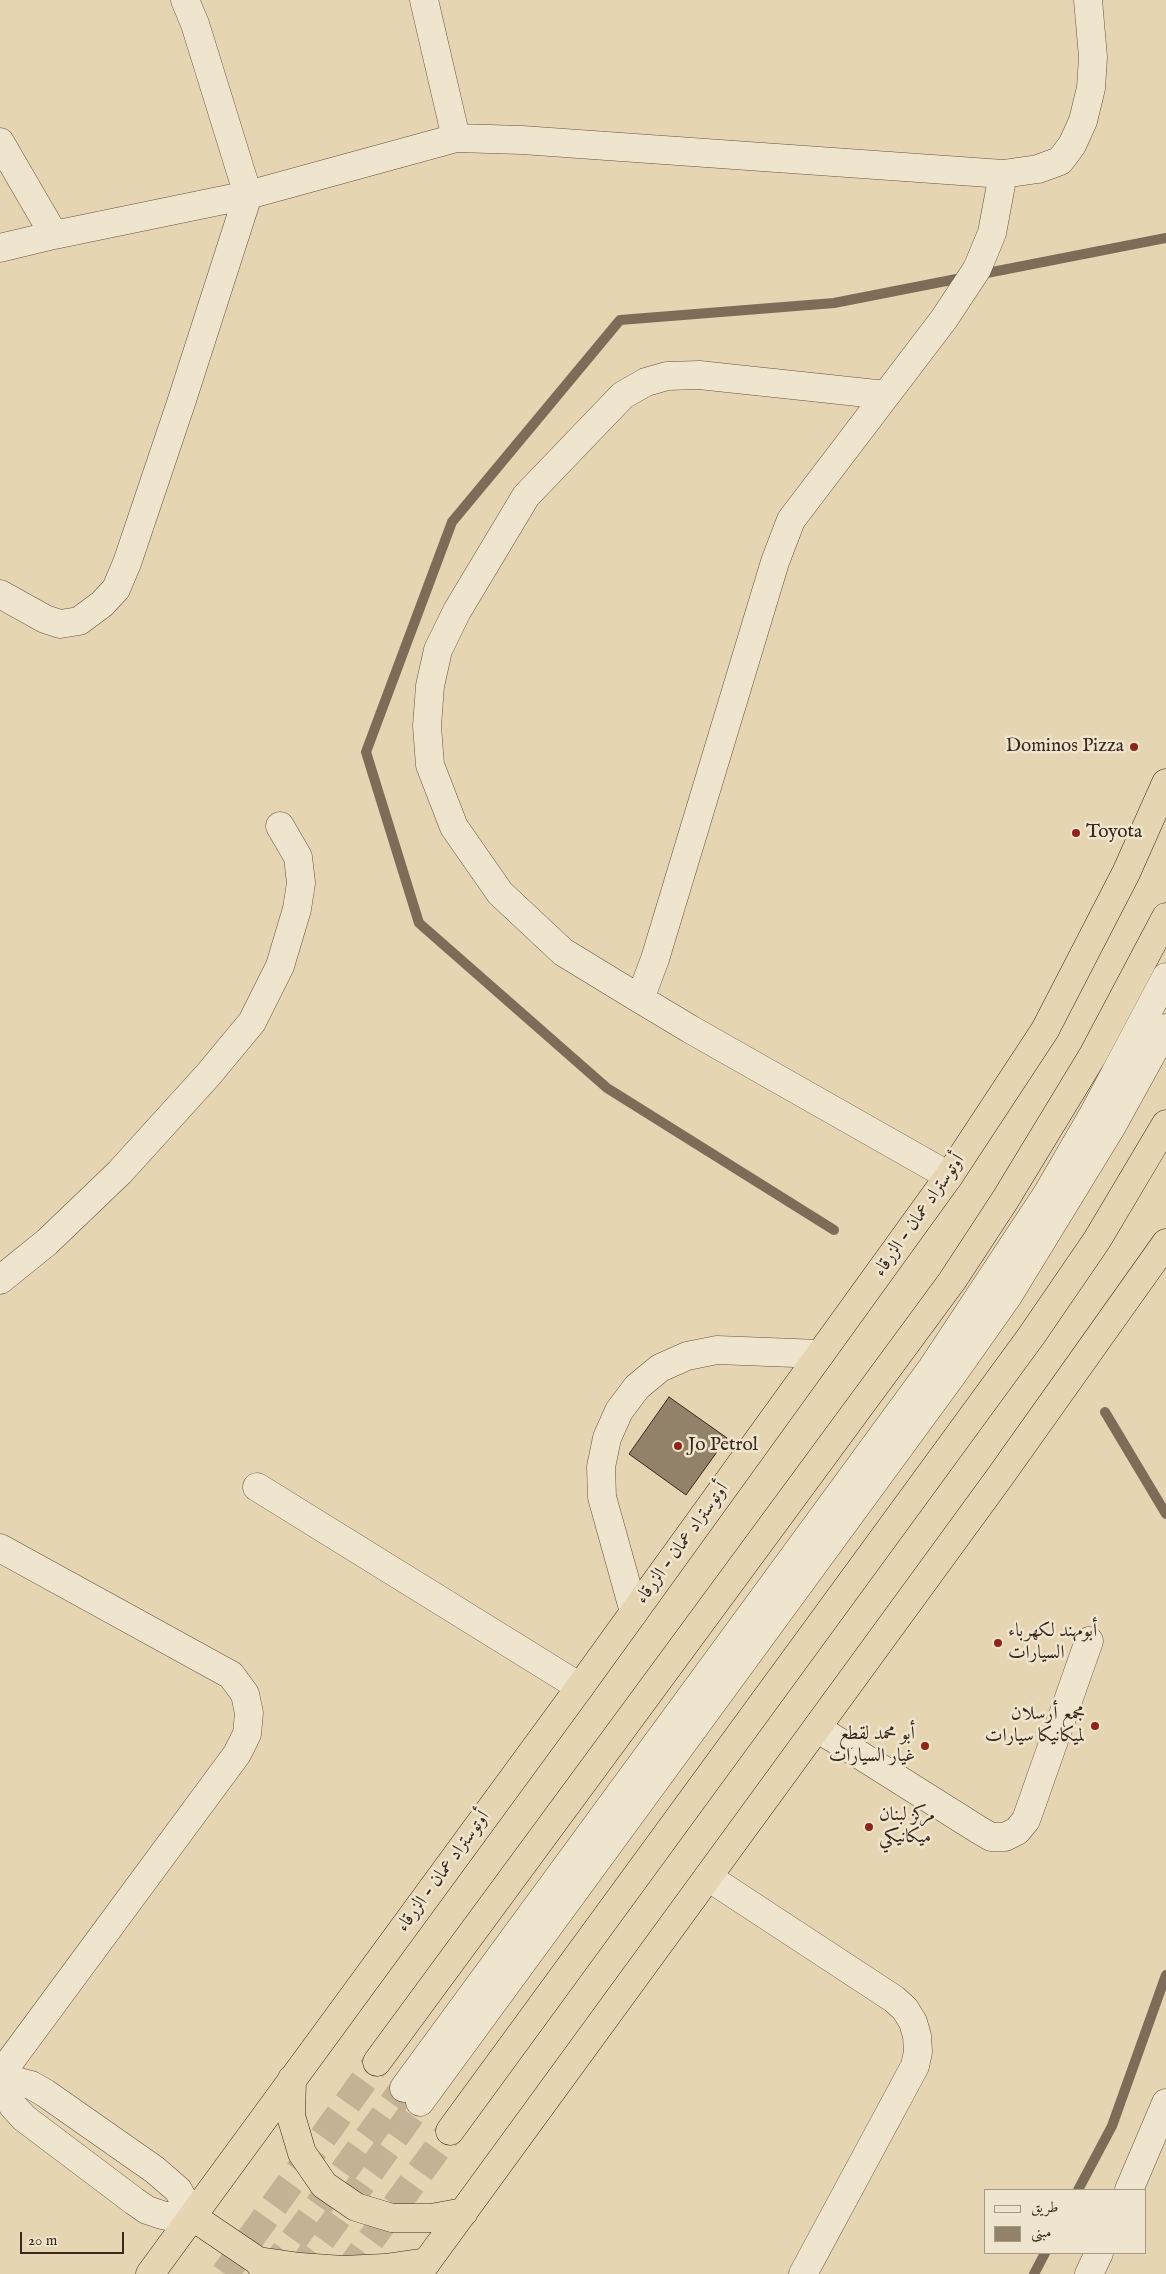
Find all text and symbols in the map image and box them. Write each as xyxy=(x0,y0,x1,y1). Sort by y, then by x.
place label: Dominos Pizza xyxy=(1006,736,1124,758)
marker: Dominos Pizza xyxy=(1128,741,1140,753)
place label: Toyota xyxy=(1086,822,1142,844)
marker: Toyota xyxy=(1070,827,1082,839)
street label: أوتوستراد عمان - الزرقاء xyxy=(869,1150,971,1282)
place label: Jo Petrol xyxy=(688,1435,758,1457)
marker: Jo Petrol xyxy=(672,1440,684,1452)
street label: أوتوستراد عمان - الزرقاء xyxy=(631,1479,735,1609)
place label: أبومهند لكهرباء السيارات xyxy=(1008,1621,1097,1665)
marker: أبومهند لكهرباء السيارات xyxy=(992,1637,1004,1649)
place label: مجمع أرسلان لميكانيكا سيارات xyxy=(985,1704,1085,1748)
marker: مجمع أرسلان لميكانيكا سيارات xyxy=(1089,1720,1101,1732)
place label: أبو محمد لقطع غيار السيارات xyxy=(829,1724,915,1768)
marker: أبو محمد لقطع غيار السيارات xyxy=(919,1740,931,1752)
place label: مركز لبنان ميكانيكي xyxy=(879,1805,935,1849)
street label: أوتوستراد عمان - الزرقاء xyxy=(392,1807,496,1937)
marker: مركز لبنان ميكانيكي xyxy=(863,1821,875,1833)
legend xyxy=(984,2189,1146,2254)
text: طريق xyxy=(1031,2198,1058,2217)
scale bar xyxy=(22,2222,126,2254)
text: مبنى xyxy=(1031,2223,1051,2242)
text: 20 m xyxy=(28,2231,57,2250)

